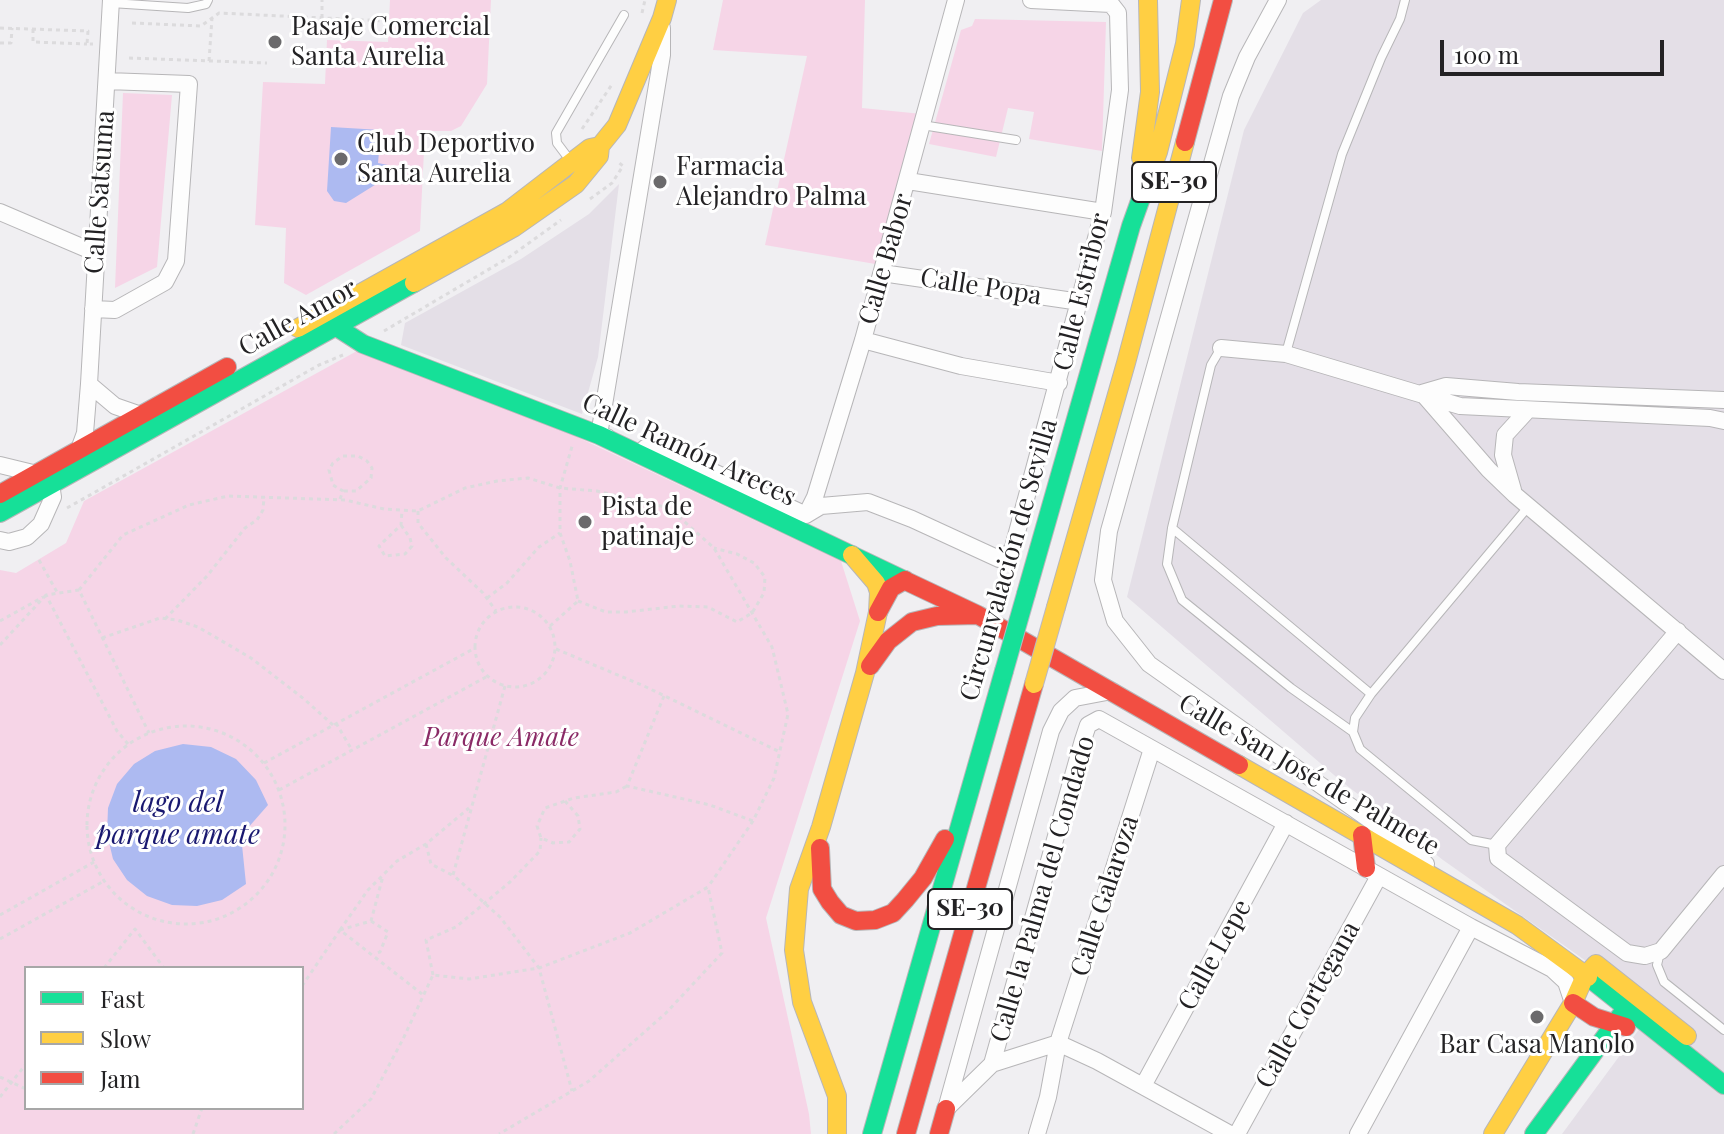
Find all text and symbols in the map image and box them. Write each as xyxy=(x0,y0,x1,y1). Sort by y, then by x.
place label: Pasaje Comercial Santa Aurelia xyxy=(291,11,490,72)
scale bar xyxy=(1444,24,1668,74)
marker: Pasaje Comercial Santa Aurelia xyxy=(266,33,284,51)
text: 100 m xyxy=(1454,38,1519,70)
street label: Calle Satsuma xyxy=(79,109,121,275)
place label: Club Deportivo Santa Aurelia xyxy=(357,128,535,190)
marker: Club Deportivo Santa Aurelia xyxy=(332,150,350,168)
place label: Farmacia Alejandro Palma xyxy=(676,151,866,212)
road number: SE-30 xyxy=(1132,162,1216,202)
marker: Farmacia Alejandro Palma xyxy=(651,173,669,191)
street label: Calle Babor xyxy=(852,190,920,328)
street label: Calle Estribor xyxy=(1047,210,1117,374)
street label: Calle Popa xyxy=(918,262,1044,312)
street label: Calle Amor xyxy=(233,273,363,363)
street label: Calle Ramón Areces xyxy=(577,387,801,513)
street label: Circunvalación de Sevilla xyxy=(954,415,1064,705)
place label: Pista de patinaje xyxy=(601,491,694,552)
marker: Pista de patinaje xyxy=(576,513,594,531)
street label: Calle San José de Palmete xyxy=(1173,687,1445,863)
park label: Parque Amate xyxy=(423,722,579,754)
street label: Calle la Palma del Condado xyxy=(984,732,1102,1046)
water label: lago del parque amate xyxy=(96,786,260,852)
street label: Calle Galaroza xyxy=(1064,812,1146,980)
road number: SE-30 xyxy=(928,889,1012,929)
street label: Calle Lepe xyxy=(1172,894,1258,1016)
street label: Calle Cortegana xyxy=(1249,916,1367,1094)
legend xyxy=(24,966,304,1110)
text: Fast xyxy=(100,982,145,1014)
marker: Bar Casa Manolo xyxy=(1528,1008,1546,1026)
text: Slow xyxy=(100,1022,151,1054)
place label: Bar Casa Manolo xyxy=(1439,1029,1635,1061)
text: Jam xyxy=(100,1062,141,1094)

